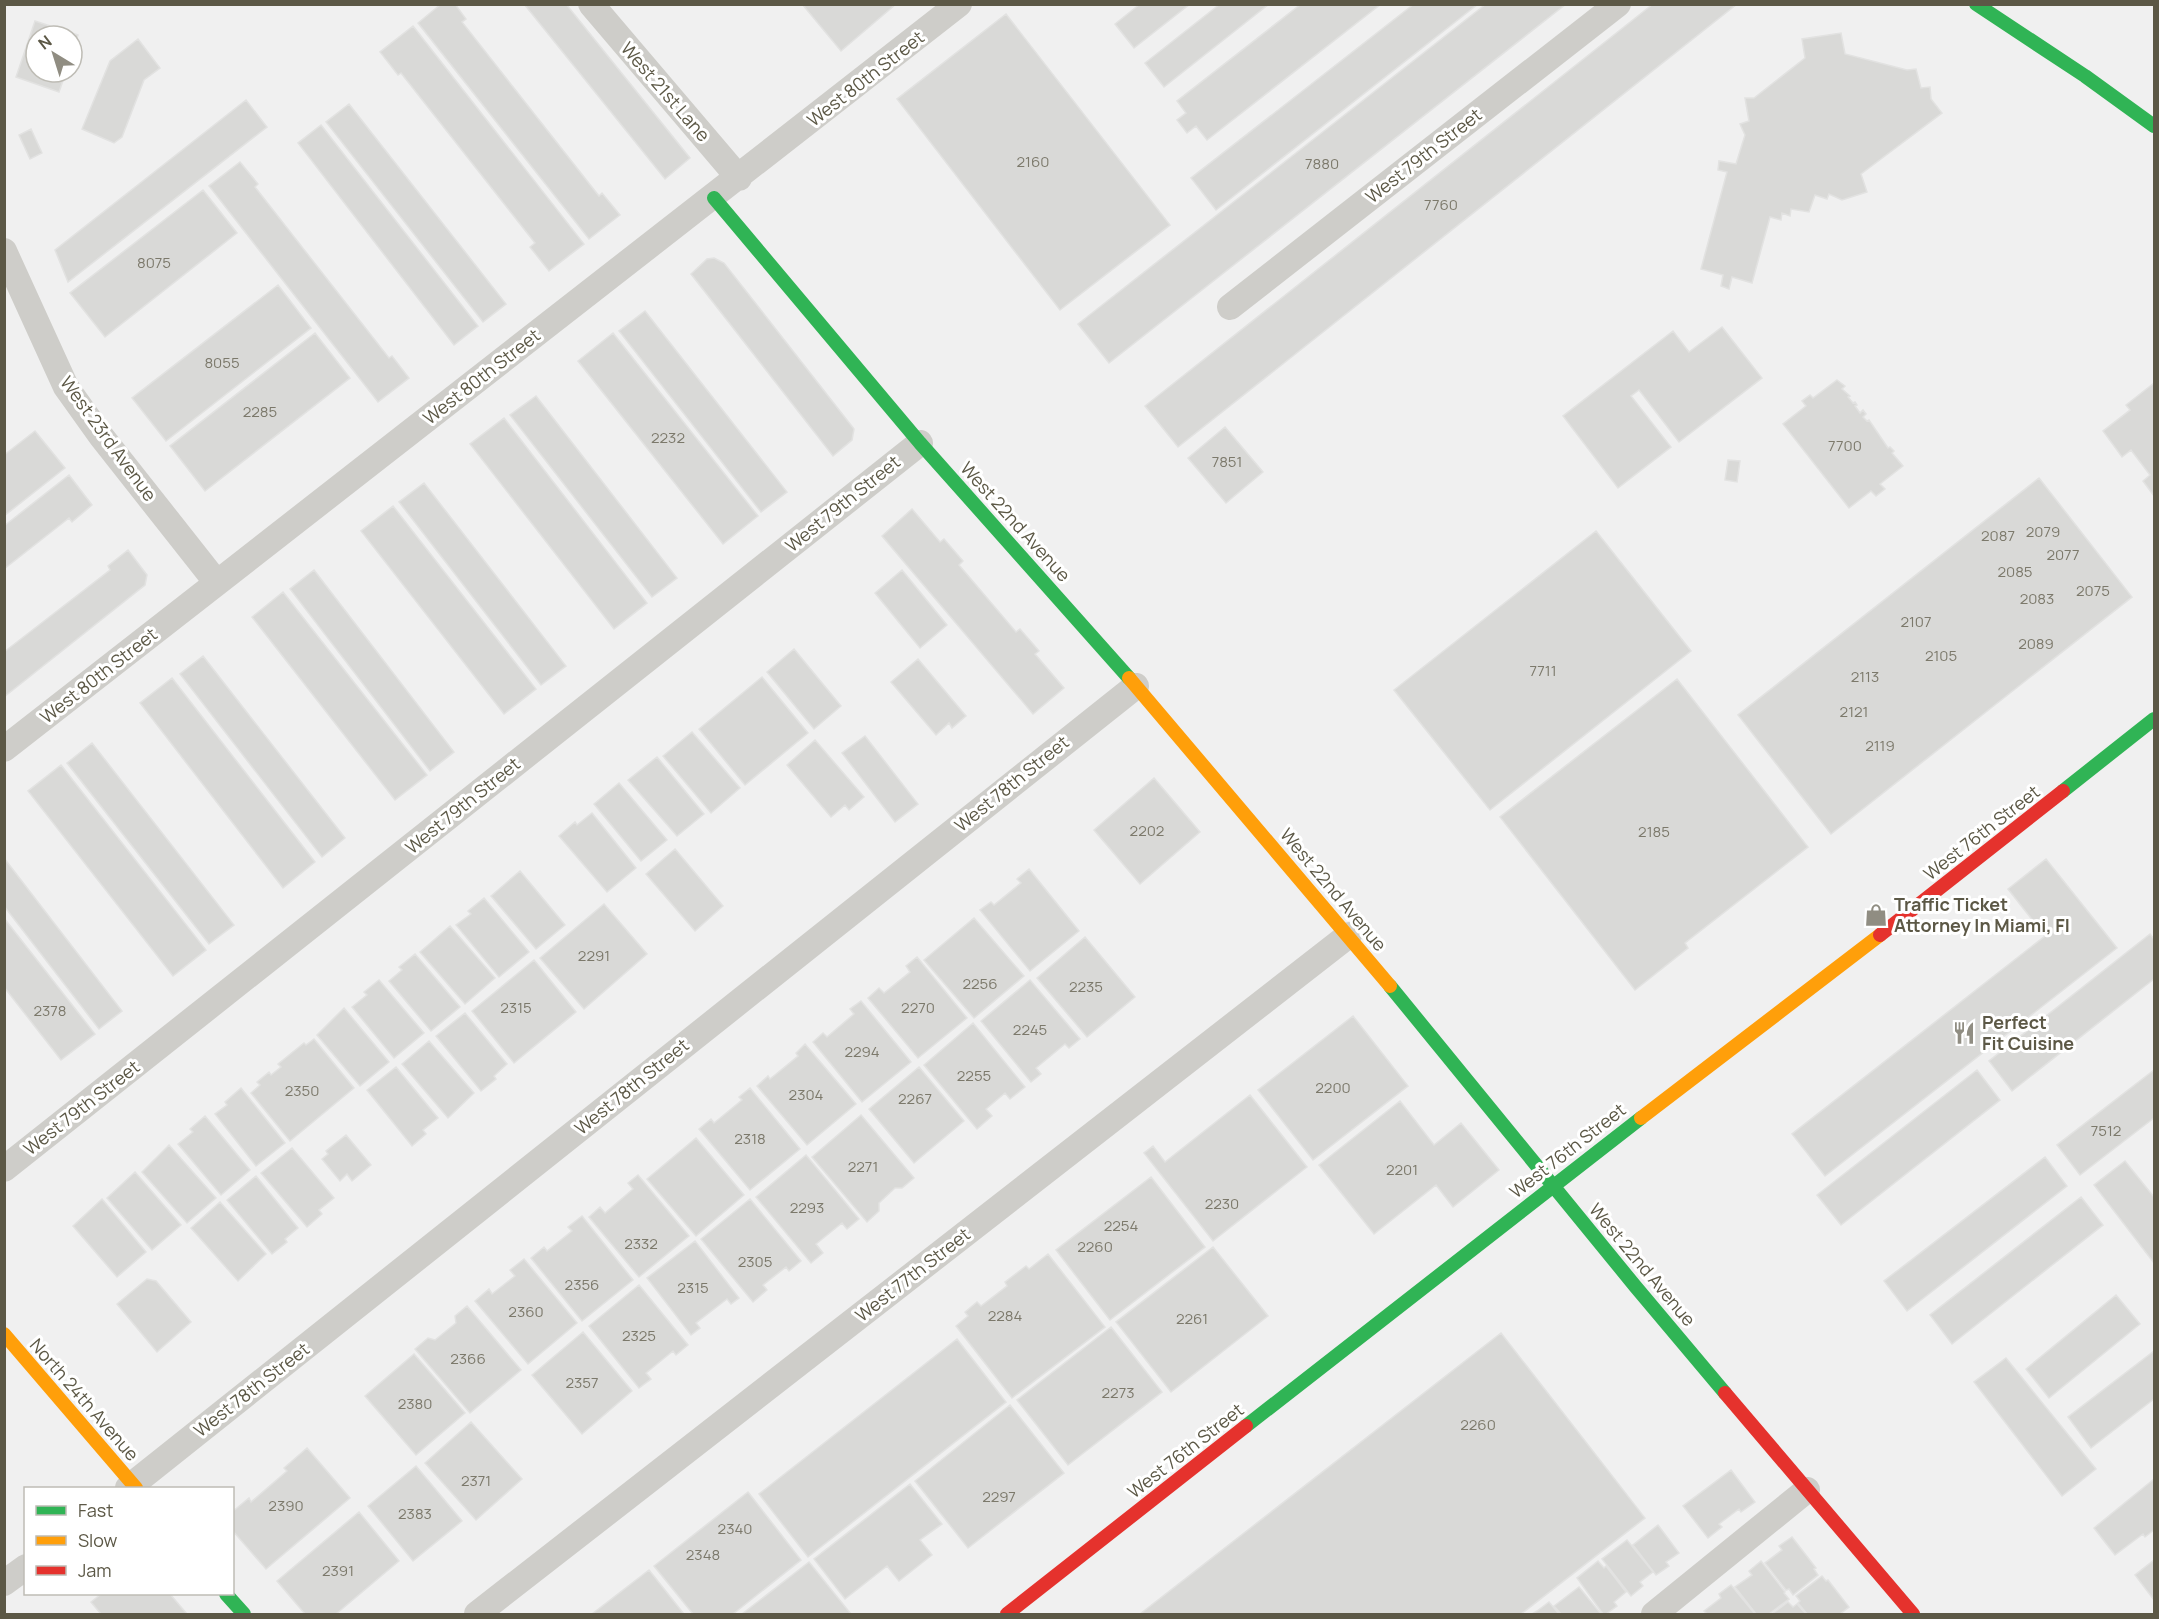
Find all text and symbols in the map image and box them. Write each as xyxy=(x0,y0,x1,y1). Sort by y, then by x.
north arrow xyxy=(24,24,84,84)
street label: West 80th Street xyxy=(802,25,929,131)
text: N xyxy=(33,30,56,54)
street label: West 21st Lane xyxy=(616,37,716,146)
street label: West 79th Street xyxy=(1360,102,1486,208)
house number: 2160 xyxy=(1017,151,1049,172)
house number: 7880 xyxy=(1305,153,1339,174)
house number: 7760 xyxy=(1424,194,1458,215)
house number: 8075 xyxy=(137,252,171,273)
street label: West 80th Street xyxy=(418,323,545,429)
house number: 8055 xyxy=(204,352,240,373)
street label: West 23rd Avenue xyxy=(55,371,162,506)
house number: 2285 xyxy=(243,401,277,422)
house number: 2232 xyxy=(651,427,685,448)
house number: 7700 xyxy=(1828,435,1862,456)
street label: West 79th Street xyxy=(780,449,905,557)
house number: 7851 xyxy=(1212,451,1242,472)
street label: West 22nd Avenue xyxy=(955,456,1076,586)
house number: 2079 xyxy=(2026,521,2060,542)
house number: 2087 xyxy=(1981,525,2015,546)
house number: 2077 xyxy=(2046,544,2080,565)
house number: 2085 xyxy=(1997,561,2033,582)
house number: 2075 xyxy=(2076,580,2110,601)
house number: 2083 xyxy=(2020,588,2054,609)
house number: 2107 xyxy=(1900,611,1932,632)
street label: West 80th Street xyxy=(35,622,162,728)
house number: 2089 xyxy=(2018,633,2054,654)
house number: 2105 xyxy=(1925,645,1957,666)
house number: 7711 xyxy=(1529,660,1557,681)
house number: 2113 xyxy=(1851,666,1879,687)
house number: 2121 xyxy=(1840,701,1868,722)
street label: West 78th Street xyxy=(949,730,1073,837)
house number: 2119 xyxy=(1865,735,1895,756)
street label: West 79th Street xyxy=(400,751,525,859)
street label: West 76th Street xyxy=(1918,779,2044,885)
house number: 2202 xyxy=(1130,820,1164,841)
house number: 2185 xyxy=(1638,821,1670,842)
street label: West 22nd Avenue xyxy=(1275,823,1392,956)
place label: Traffic Ticket Attorney In Miami, Fl xyxy=(1894,892,2070,937)
shop icon: Traffic Ticket Attorney In Miami, Fl xyxy=(1863,902,1889,928)
house number: 2291 xyxy=(578,945,610,966)
house number: 2256 xyxy=(962,973,998,994)
house number: 2235 xyxy=(1069,976,1103,997)
house number: 2315 xyxy=(500,997,532,1018)
house number: 2270 xyxy=(901,997,935,1018)
house number: 2378 xyxy=(33,1000,67,1021)
place label: Perfect Fit Cuisine xyxy=(1982,1010,2074,1055)
house number: 2245 xyxy=(1013,1019,1047,1040)
restaurant icon: Perfect Fit Cuisine xyxy=(1951,1020,1977,1046)
street label: West 78th Street xyxy=(569,1033,693,1140)
house number: 2294 xyxy=(844,1041,880,1062)
street label: West 79th Street xyxy=(18,1054,144,1160)
house number: 2255 xyxy=(957,1065,991,1086)
house number: 2200 xyxy=(1315,1077,1351,1098)
house number: 2350 xyxy=(285,1080,319,1101)
house number: 2304 xyxy=(789,1084,824,1105)
house number: 2267 xyxy=(898,1088,932,1109)
street label: West 76th Street xyxy=(1504,1097,1630,1203)
house number: 7512 xyxy=(2091,1120,2121,1141)
house number: 2318 xyxy=(734,1128,766,1149)
house number: 2271 xyxy=(848,1156,878,1177)
house number: 2201 xyxy=(1386,1159,1418,1180)
house number: 2230 xyxy=(1205,1193,1239,1214)
house number: 2293 xyxy=(790,1197,824,1218)
street label: West 22nd Avenue xyxy=(1584,1198,1701,1331)
house number: 2254 xyxy=(1104,1215,1138,1236)
street label: West 77th Street xyxy=(850,1222,975,1327)
house number: 2332 xyxy=(624,1233,658,1254)
house number: 2260 xyxy=(1077,1236,1113,1257)
house number: 2305 xyxy=(738,1251,772,1272)
house number: 2356 xyxy=(565,1274,599,1295)
house number: 2315 xyxy=(677,1277,709,1298)
house number: 2360 xyxy=(508,1301,544,1322)
house number: 2284 xyxy=(988,1305,1022,1326)
house number: 2261 xyxy=(1176,1308,1208,1329)
house number: 2325 xyxy=(622,1325,656,1346)
street label: North 24th Avenue xyxy=(25,1333,145,1466)
street label: West 78th Street xyxy=(189,1337,314,1442)
house number: 2366 xyxy=(450,1348,486,1369)
house number: 2357 xyxy=(565,1372,599,1393)
house number: 2273 xyxy=(1102,1382,1134,1403)
house number: 2380 xyxy=(398,1393,432,1414)
street label: West 76th Street xyxy=(1122,1397,1248,1503)
house number: 2260 xyxy=(1460,1414,1496,1435)
house number: 2371 xyxy=(461,1470,491,1491)
house number: 2297 xyxy=(982,1486,1016,1507)
legend xyxy=(24,1487,234,1595)
house number: 2390 xyxy=(268,1495,304,1516)
text: Fast xyxy=(78,1498,113,1522)
house number: 2383 xyxy=(398,1503,432,1524)
house number: 2340 xyxy=(718,1518,752,1539)
text: Slow xyxy=(78,1528,118,1552)
house number: 2348 xyxy=(686,1544,720,1565)
text: Jam xyxy=(78,1558,112,1582)
house number: 2391 xyxy=(322,1560,354,1581)

